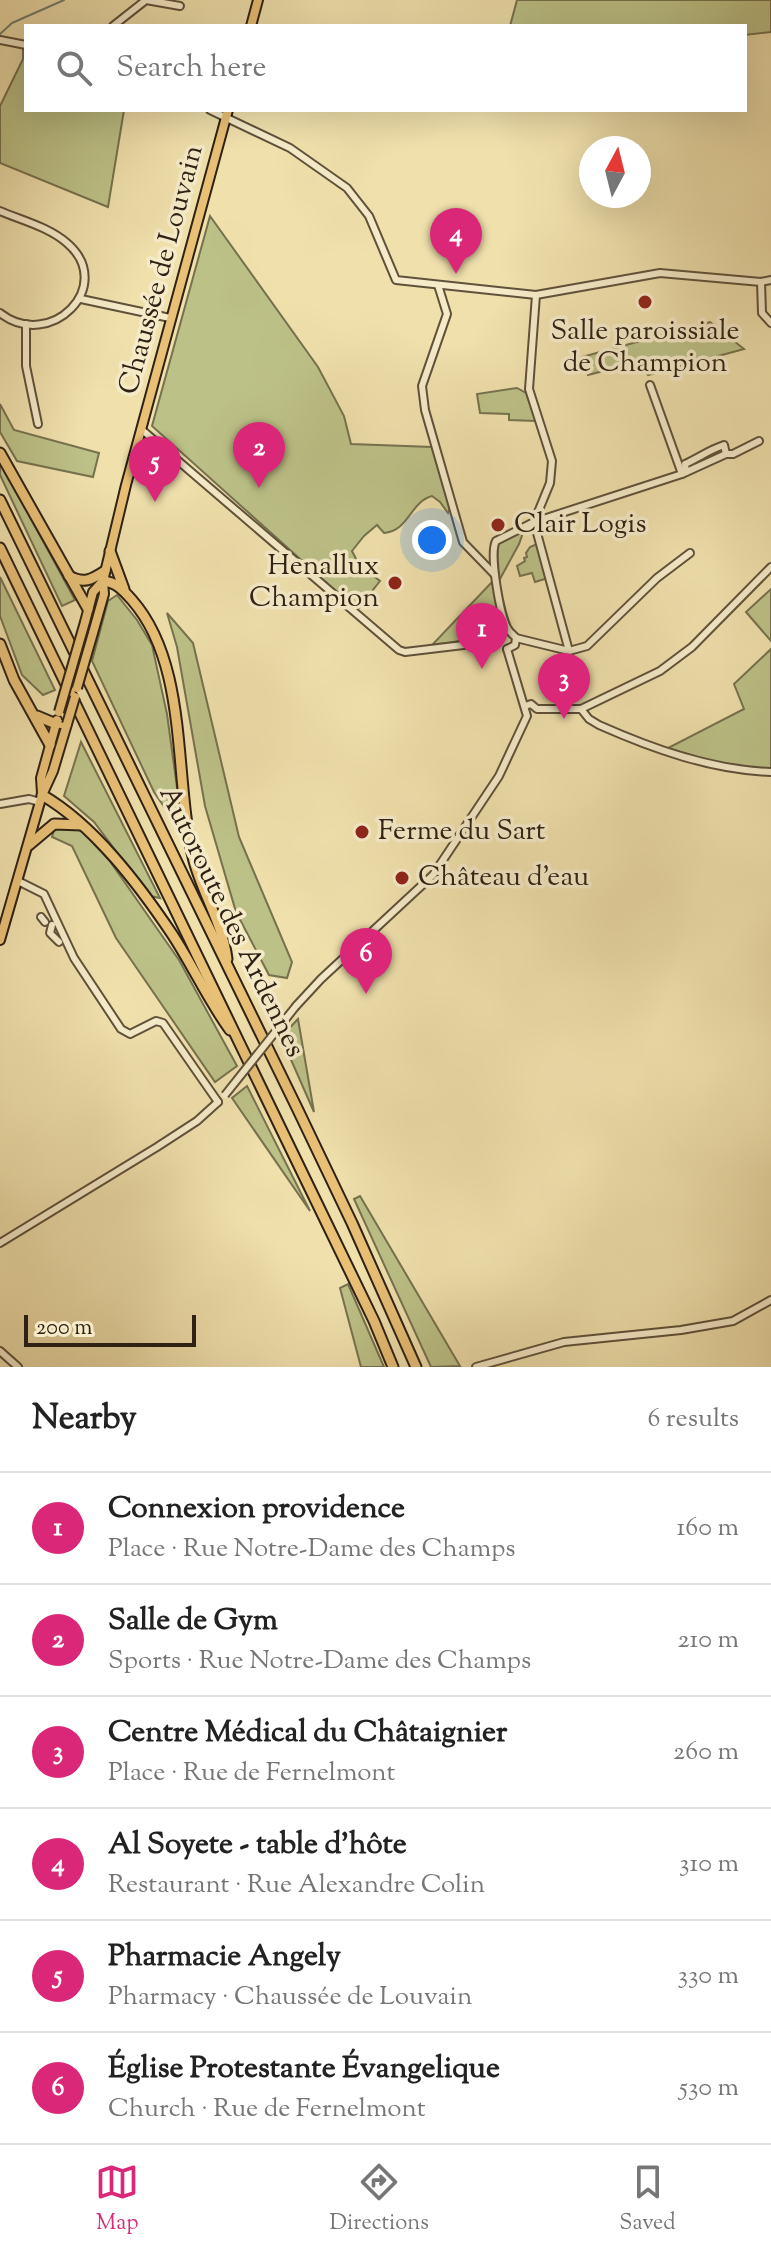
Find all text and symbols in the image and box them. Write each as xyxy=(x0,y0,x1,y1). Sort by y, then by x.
search box xyxy=(24,24,747,112)
icon: search xyxy=(52,46,96,90)
text: Search here xyxy=(116,47,266,90)
north arrow xyxy=(579,136,651,208)
street label: Chaussée de Louvain xyxy=(109,141,215,399)
pin: 4 xyxy=(430,208,482,274)
marker: Salle paroissiale de Champion xyxy=(636,293,654,311)
place label: Salle paroissiale de Champion xyxy=(550,312,740,384)
pin: 2 xyxy=(233,422,285,488)
pin: 5 xyxy=(129,436,181,502)
place label: Clair Logis xyxy=(514,505,646,545)
marker: Clair Logis xyxy=(489,516,507,534)
your location xyxy=(412,520,452,560)
place label: Henallux Champion xyxy=(249,547,379,619)
marker: Henallux Champion xyxy=(386,574,404,592)
pin: 1 xyxy=(456,603,508,669)
pin: 3 xyxy=(538,653,590,719)
street label: Autoroute des Ardennes xyxy=(148,780,314,1064)
place label: Ferme du Sart xyxy=(378,812,546,852)
marker: Ferme du Sart xyxy=(353,823,371,841)
place label: Château d'eau xyxy=(418,858,589,898)
marker: Château d'eau xyxy=(393,869,411,887)
pin: 6 xyxy=(340,928,392,994)
scale bar xyxy=(24,1311,196,1347)
text: 200 m xyxy=(36,1313,92,1345)
text: Nearby xyxy=(32,1395,137,1444)
text: 6 results xyxy=(647,1401,739,1438)
text: Connexion providence xyxy=(108,1488,405,1531)
text: 1 xyxy=(54,1510,62,1547)
text: 160 m xyxy=(676,1510,739,1547)
text: Place · Rue Notre-Dame des Champs xyxy=(108,1531,516,1568)
text: Salle de Gym xyxy=(108,1600,278,1643)
text: 2 xyxy=(52,1622,64,1659)
text: 210 m xyxy=(677,1622,739,1659)
text: Sports · Rue Notre-Dame des Champs xyxy=(108,1643,531,1680)
text: Centre Médical du Châtaignier xyxy=(108,1712,507,1755)
text: 3 xyxy=(53,1734,63,1771)
text: 260 m xyxy=(673,1734,739,1771)
text: Place · Rue de Fernelmont xyxy=(108,1755,395,1792)
text: Al Soyete - table d'hôte xyxy=(108,1824,407,1867)
text: 4 xyxy=(51,1846,65,1883)
text: 310 m xyxy=(679,1846,739,1883)
text: Restaurant · Rue Alexandre Colin xyxy=(108,1867,485,1904)
text: Pharmacie Angely xyxy=(108,1936,341,1979)
text: 5 xyxy=(54,1958,62,1995)
text: 330 m xyxy=(677,1958,739,1995)
text: Pharmacy · Chaussée de Louvain xyxy=(108,1979,472,2016)
text: Église Protestante Évangelique xyxy=(108,2048,500,2091)
text: 6 xyxy=(52,2070,64,2107)
text: 530 m xyxy=(679,2070,739,2107)
text: Church · Rue de Fernelmont xyxy=(108,2091,426,2128)
tab: Map xyxy=(95,2160,139,2240)
tab: Directions xyxy=(330,2160,429,2240)
tab: Saved xyxy=(619,2160,676,2240)

